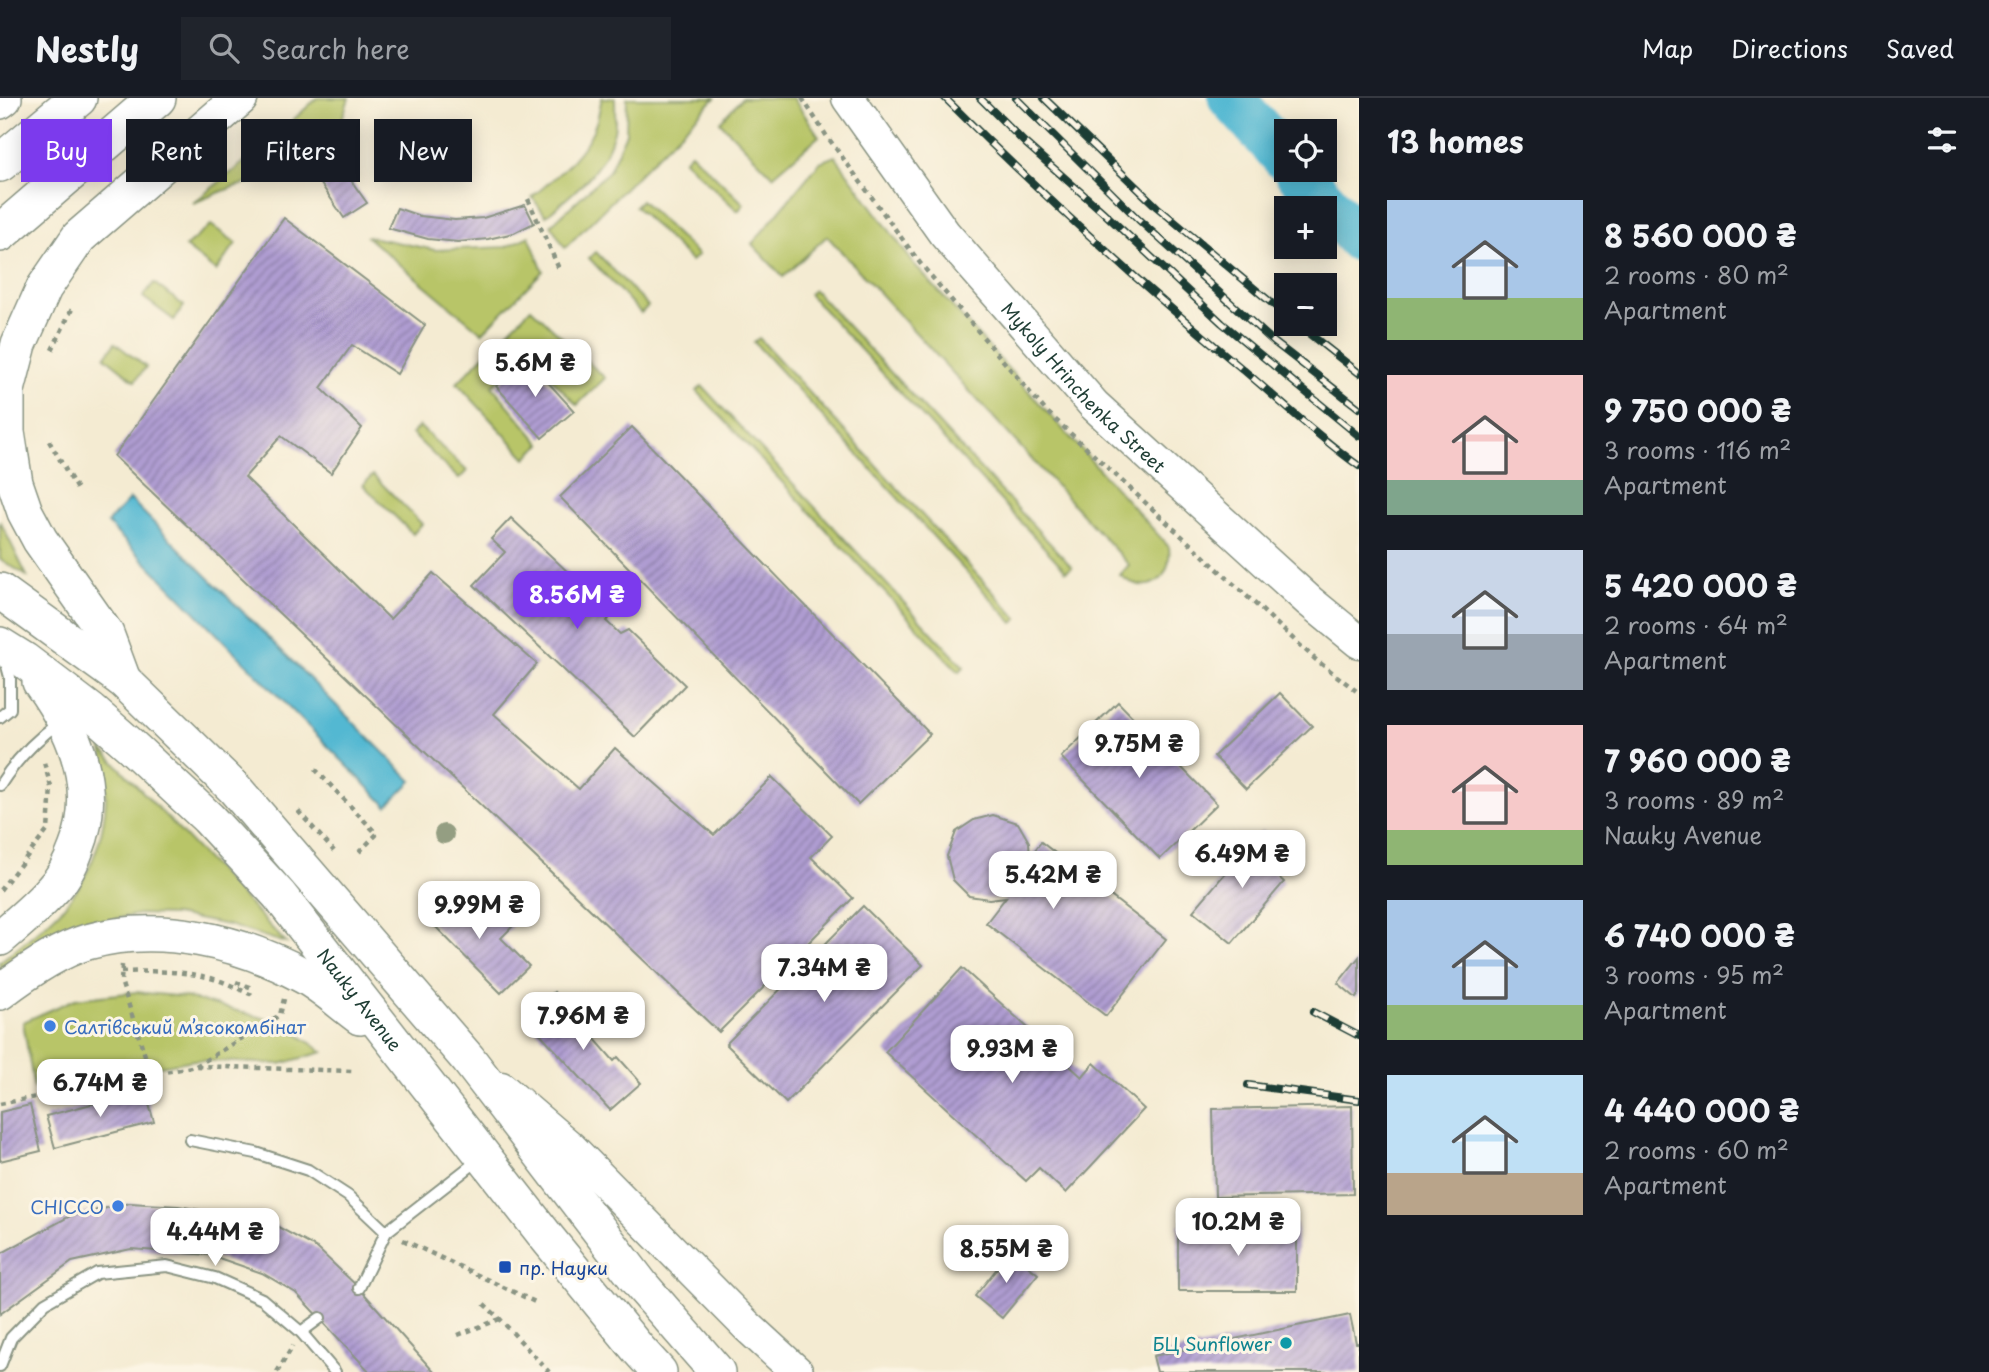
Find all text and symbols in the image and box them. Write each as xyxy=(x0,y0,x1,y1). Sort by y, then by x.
search box xyxy=(181,17,671,80)
text: Nestly xyxy=(35,23,139,73)
icon: search xyxy=(205,29,243,67)
text: Search here xyxy=(261,29,410,68)
text: Map xyxy=(1642,30,1693,66)
text: Directions xyxy=(1731,30,1848,66)
text: Saved xyxy=(1886,30,1954,66)
text: 13 homes xyxy=(1387,118,1524,163)
chip: Buy xyxy=(21,119,112,182)
chip: Rent xyxy=(126,119,227,182)
chip: Filters xyxy=(241,119,360,182)
chip: New xyxy=(374,119,472,182)
map controls xyxy=(1274,119,1337,336)
button: locate xyxy=(1274,119,1337,182)
icon: filters xyxy=(1923,121,1961,159)
button: + xyxy=(1274,196,1337,259)
text: 8 560 000 ₴ xyxy=(1604,212,1796,257)
icon: home xyxy=(1443,228,1527,312)
text: 2 rooms · 80 m² xyxy=(1604,257,1789,292)
button: − xyxy=(1274,273,1337,336)
text: Apartment xyxy=(1604,292,1727,327)
street label: Mykoly Hrinchenka Street xyxy=(996,295,1172,478)
pin: 5.6M ₴ xyxy=(478,340,592,399)
text: 5.6M ₴ xyxy=(494,344,576,379)
text: 9 750 000 ₴ xyxy=(1604,387,1791,432)
icon: home xyxy=(1443,403,1527,487)
text: 3 rooms · 116 m² xyxy=(1604,432,1791,467)
text: Apartment xyxy=(1604,467,1727,502)
text: 5 420 000 ₴ xyxy=(1604,562,1797,607)
pin: 8.56M ₴ xyxy=(512,572,642,631)
text: 8.56M ₴ xyxy=(529,576,625,611)
icon: home xyxy=(1443,578,1527,662)
text: 2 rooms · 64 m² xyxy=(1604,607,1788,642)
text: Apartment xyxy=(1604,642,1727,677)
pin: 9.75M ₴ xyxy=(1074,720,1204,780)
text: 9.75M ₴ xyxy=(1094,725,1184,760)
text: 7 960 000 ₴ xyxy=(1604,737,1791,782)
icon: home xyxy=(1443,753,1527,837)
text: 3 rooms · 89 m² xyxy=(1604,782,1784,817)
text: Nauky Avenue xyxy=(1604,817,1762,852)
pin: 6.49M ₴ xyxy=(1177,830,1307,890)
text: 6.49M ₴ xyxy=(1194,835,1290,870)
pin: 5.42M ₴ xyxy=(988,852,1118,911)
text: 5.42M ₴ xyxy=(1005,856,1101,891)
pin: 9.99M ₴ xyxy=(414,882,544,941)
text: 9.99M ₴ xyxy=(434,886,524,921)
text: 6 740 000 ₴ xyxy=(1604,912,1795,957)
icon: home xyxy=(1443,928,1527,1012)
street label: Nauky Avenue xyxy=(312,942,409,1056)
pin: 7.34M ₴ xyxy=(759,944,889,1004)
text: 7.34M ₴ xyxy=(777,949,871,984)
text: 3 rooms · 95 m² xyxy=(1604,957,1784,992)
pin: 7.96M ₴ xyxy=(518,992,648,1052)
text: Apartment xyxy=(1604,992,1727,1027)
text: 7.96M ₴ xyxy=(537,997,629,1032)
place label: Салтівський мʼясокомбінат xyxy=(64,1013,307,1040)
marker: Салтівський мʼясокомбінат xyxy=(42,1018,58,1034)
pin: 9.93M ₴ xyxy=(947,1026,1077,1085)
text: 9.93M ₴ xyxy=(967,1030,1057,1065)
pin: 6.74M ₴ xyxy=(35,1060,165,1119)
text: 6.74M ₴ xyxy=(53,1064,147,1099)
text: 4 440 000 ₴ xyxy=(1604,1087,1799,1132)
icon: home xyxy=(1443,1103,1527,1187)
text: 2 rooms · 60 m² xyxy=(1604,1132,1789,1167)
text: Apartment xyxy=(1604,1167,1727,1202)
place label: CHICCO xyxy=(30,1193,104,1220)
marker: CHICCO xyxy=(110,1198,126,1214)
pin: 10.2M ₴ xyxy=(1173,1198,1303,1258)
text: 10.2M ₴ xyxy=(1192,1203,1284,1238)
pin: 4.44M ₴ xyxy=(150,1208,280,1268)
text: 4.44M ₴ xyxy=(166,1213,264,1248)
pin: 8.55M ₴ xyxy=(941,1226,1071,1285)
text: 8.55M ₴ xyxy=(959,1230,1053,1265)
place label: пр. Науки xyxy=(519,1254,608,1281)
marker: пр. Науки xyxy=(497,1259,513,1275)
place label: БЦ Sunflower xyxy=(1153,1330,1273,1357)
marker: БЦ Sunflower xyxy=(1278,1335,1294,1351)

